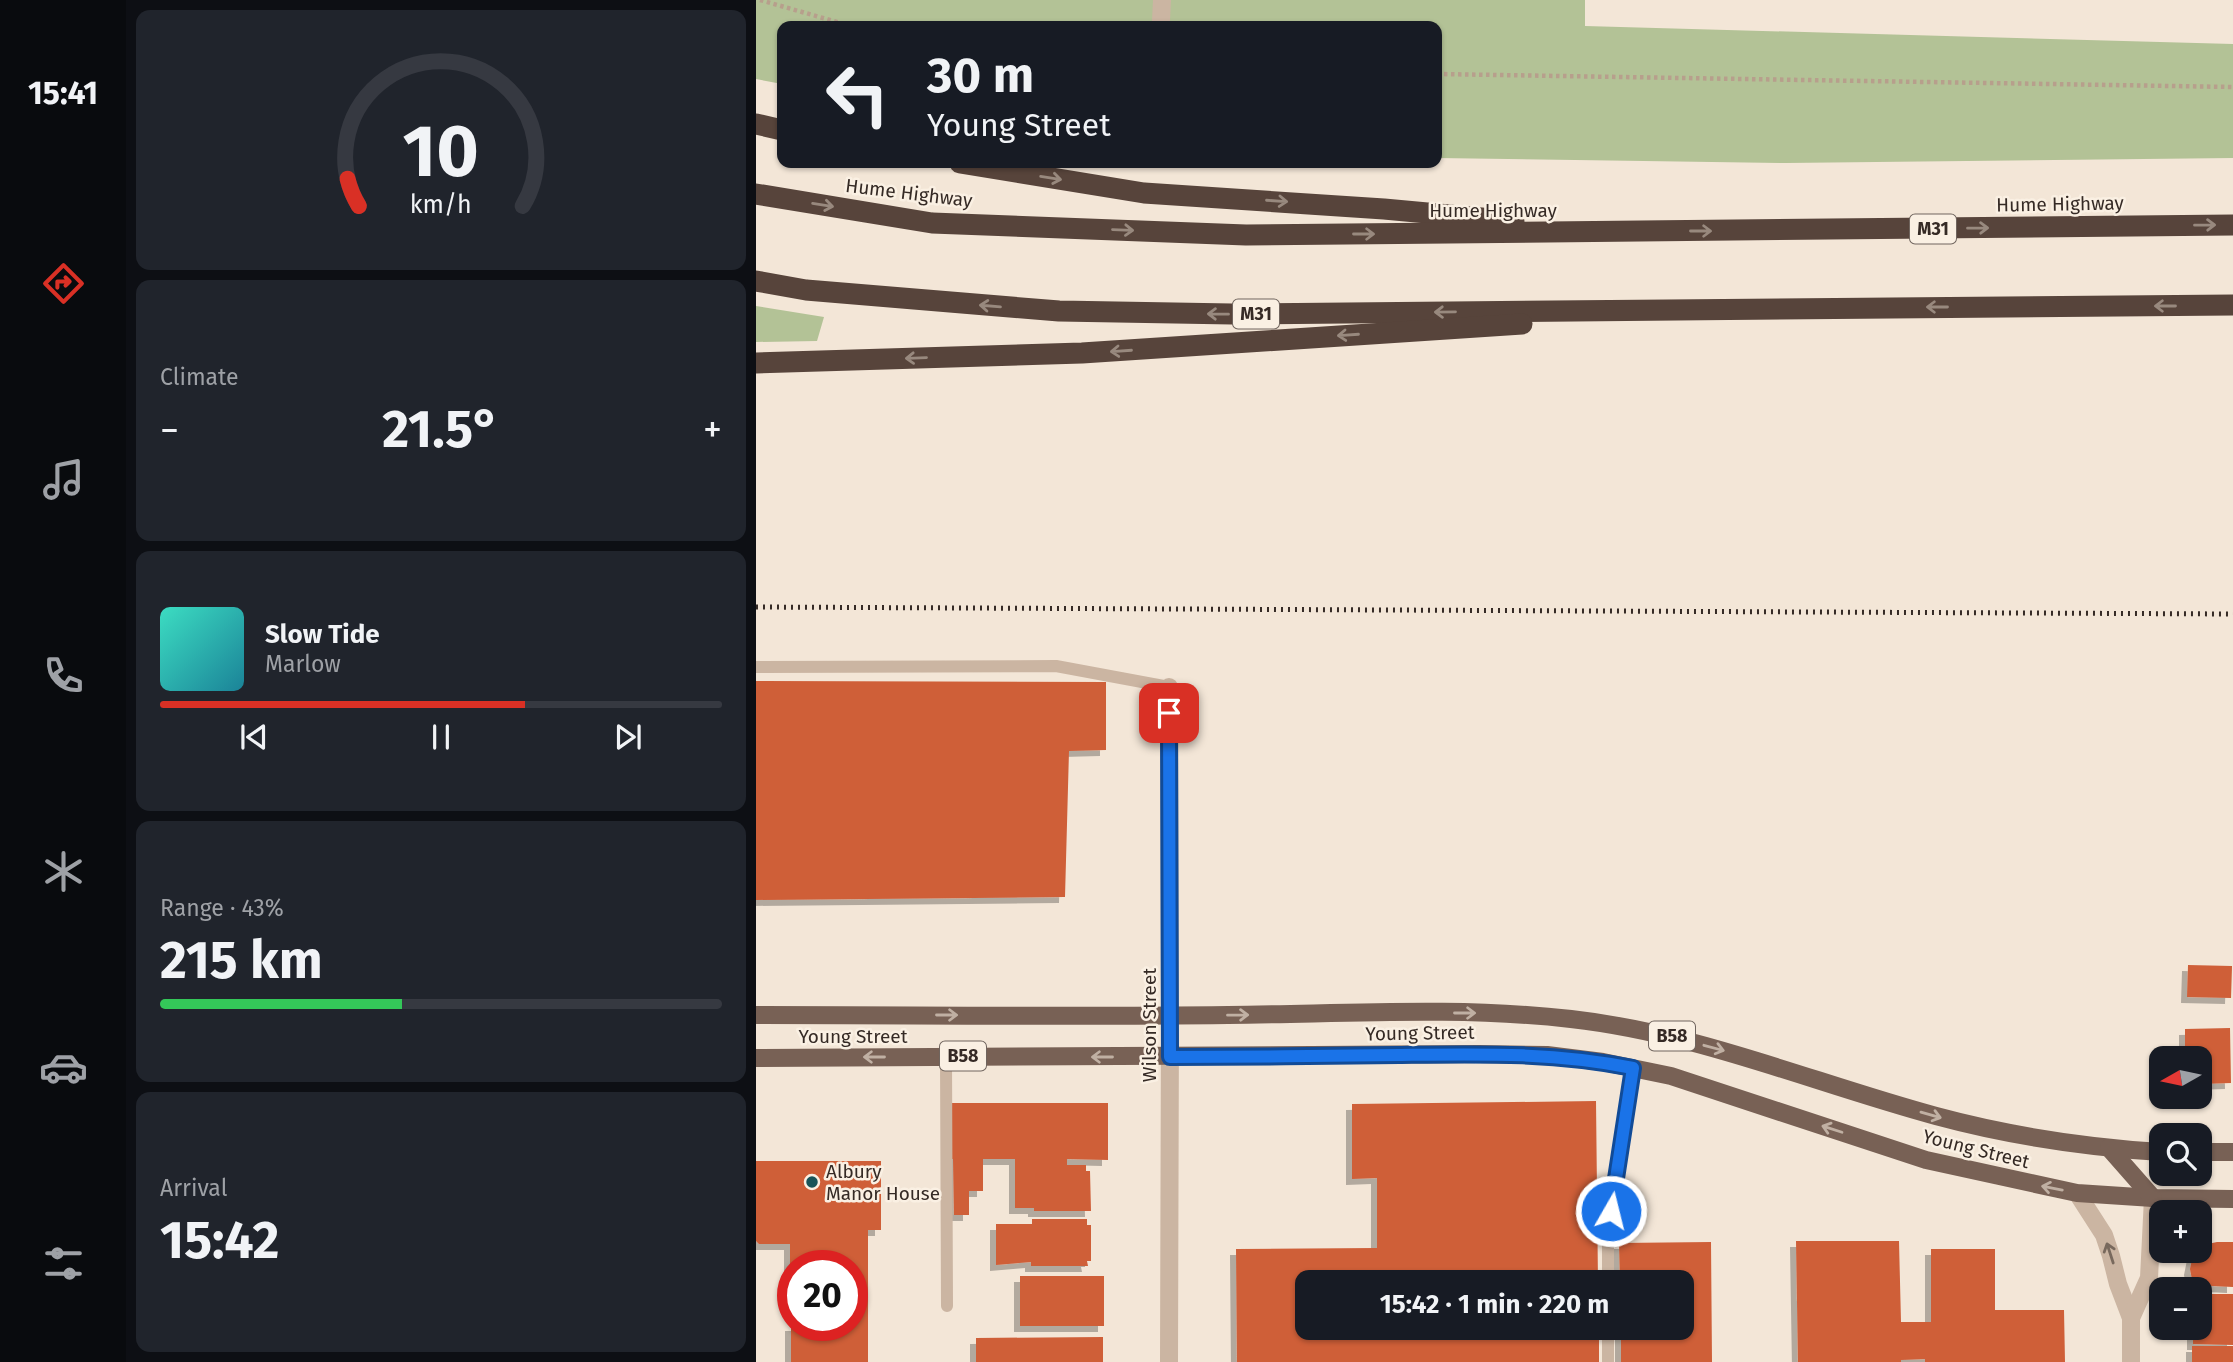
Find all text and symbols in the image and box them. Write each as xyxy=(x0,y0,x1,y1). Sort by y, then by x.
text: 30 m xyxy=(927,46,1034,105)
icon: left xyxy=(812,49,903,140)
text: 15:41 xyxy=(28,74,98,112)
text: Young Street xyxy=(927,106,1111,144)
text: 10 xyxy=(403,109,479,196)
one-way arrow xyxy=(1039,172,1062,185)
street label: Hume Highway xyxy=(844,174,974,212)
text: km/h xyxy=(410,190,472,220)
street label: Hume Highway xyxy=(1996,191,2125,217)
one-way arrow xyxy=(1265,195,1288,208)
one-way arrow xyxy=(811,199,834,212)
street label: Hume Highway xyxy=(1429,199,1558,222)
road number: M31 xyxy=(1910,214,1956,244)
one-way arrow xyxy=(2194,218,2217,232)
one-way arrow xyxy=(1966,221,1989,235)
one-way arrow xyxy=(1111,223,1134,236)
one-way arrow xyxy=(1690,224,1713,238)
one-way arrow xyxy=(1352,227,1375,241)
icon: directions xyxy=(39,259,88,308)
one-way arrow xyxy=(980,299,1002,312)
one-way arrow xyxy=(2154,299,2177,313)
road number: M31 xyxy=(1233,300,1279,328)
one-way arrow xyxy=(1926,300,1949,314)
one-way arrow xyxy=(1434,305,1457,318)
one-way arrow xyxy=(1206,307,1229,321)
one-way arrow xyxy=(1337,329,1360,342)
one-way arrow xyxy=(1110,344,1133,357)
one-way arrow xyxy=(905,352,928,365)
text: Climate xyxy=(160,363,239,391)
text: 21.5° xyxy=(382,398,500,461)
text: − xyxy=(160,407,179,453)
text: + xyxy=(703,407,722,453)
icon: music xyxy=(39,455,88,504)
text: Slow Tide xyxy=(265,619,380,650)
text: Marlow xyxy=(265,650,341,678)
icon: phone xyxy=(39,651,88,700)
pin xyxy=(1139,683,1199,743)
icon: arrive xyxy=(1150,694,1188,732)
icon: previous xyxy=(235,718,273,756)
icon: pause xyxy=(422,718,460,756)
icon: next xyxy=(609,718,647,756)
icon: climate xyxy=(39,847,88,896)
text: Range · 43% xyxy=(160,894,284,922)
text: 215 km xyxy=(160,929,323,992)
street label: Wilson Street xyxy=(1138,968,1161,1082)
one-way arrow xyxy=(1454,1006,1477,1020)
one-way arrow xyxy=(935,1008,958,1022)
one-way arrow xyxy=(1226,1009,1249,1022)
street label: Young Street xyxy=(1365,1021,1475,1045)
road number: B58 xyxy=(1649,1021,1695,1050)
street label: Young Street xyxy=(798,1025,908,1048)
road number: B58 xyxy=(940,1042,986,1070)
one-way arrow xyxy=(1702,1042,1725,1055)
icon: car xyxy=(39,1043,88,1092)
north arrow xyxy=(2149,1046,2212,1110)
map controls xyxy=(2149,1046,2212,1340)
one-way arrow xyxy=(863,1050,886,1064)
one-way arrow xyxy=(1091,1050,1114,1064)
one-way arrow xyxy=(1920,1109,1942,1122)
one-way arrow xyxy=(1822,1122,1844,1134)
button: search xyxy=(2149,1123,2212,1186)
street label: Young Street xyxy=(1920,1125,2032,1173)
place label: Albury Manor House xyxy=(826,1160,940,1205)
text: Arrival xyxy=(160,1174,227,1202)
marker: Albury Manor House xyxy=(804,1174,820,1190)
position arrow xyxy=(1574,1174,1648,1248)
one-way arrow xyxy=(2041,1181,2064,1195)
button: + xyxy=(2149,1200,2212,1263)
text: 15:42 xyxy=(160,1209,279,1272)
icon: filters xyxy=(39,1239,88,1288)
one-way arrow xyxy=(2103,1243,2115,1265)
speed limit sign: 20 xyxy=(777,1250,868,1341)
button: − xyxy=(2149,1277,2212,1340)
text: 15:42 · 1 min · 220 m xyxy=(1380,1289,1609,1320)

